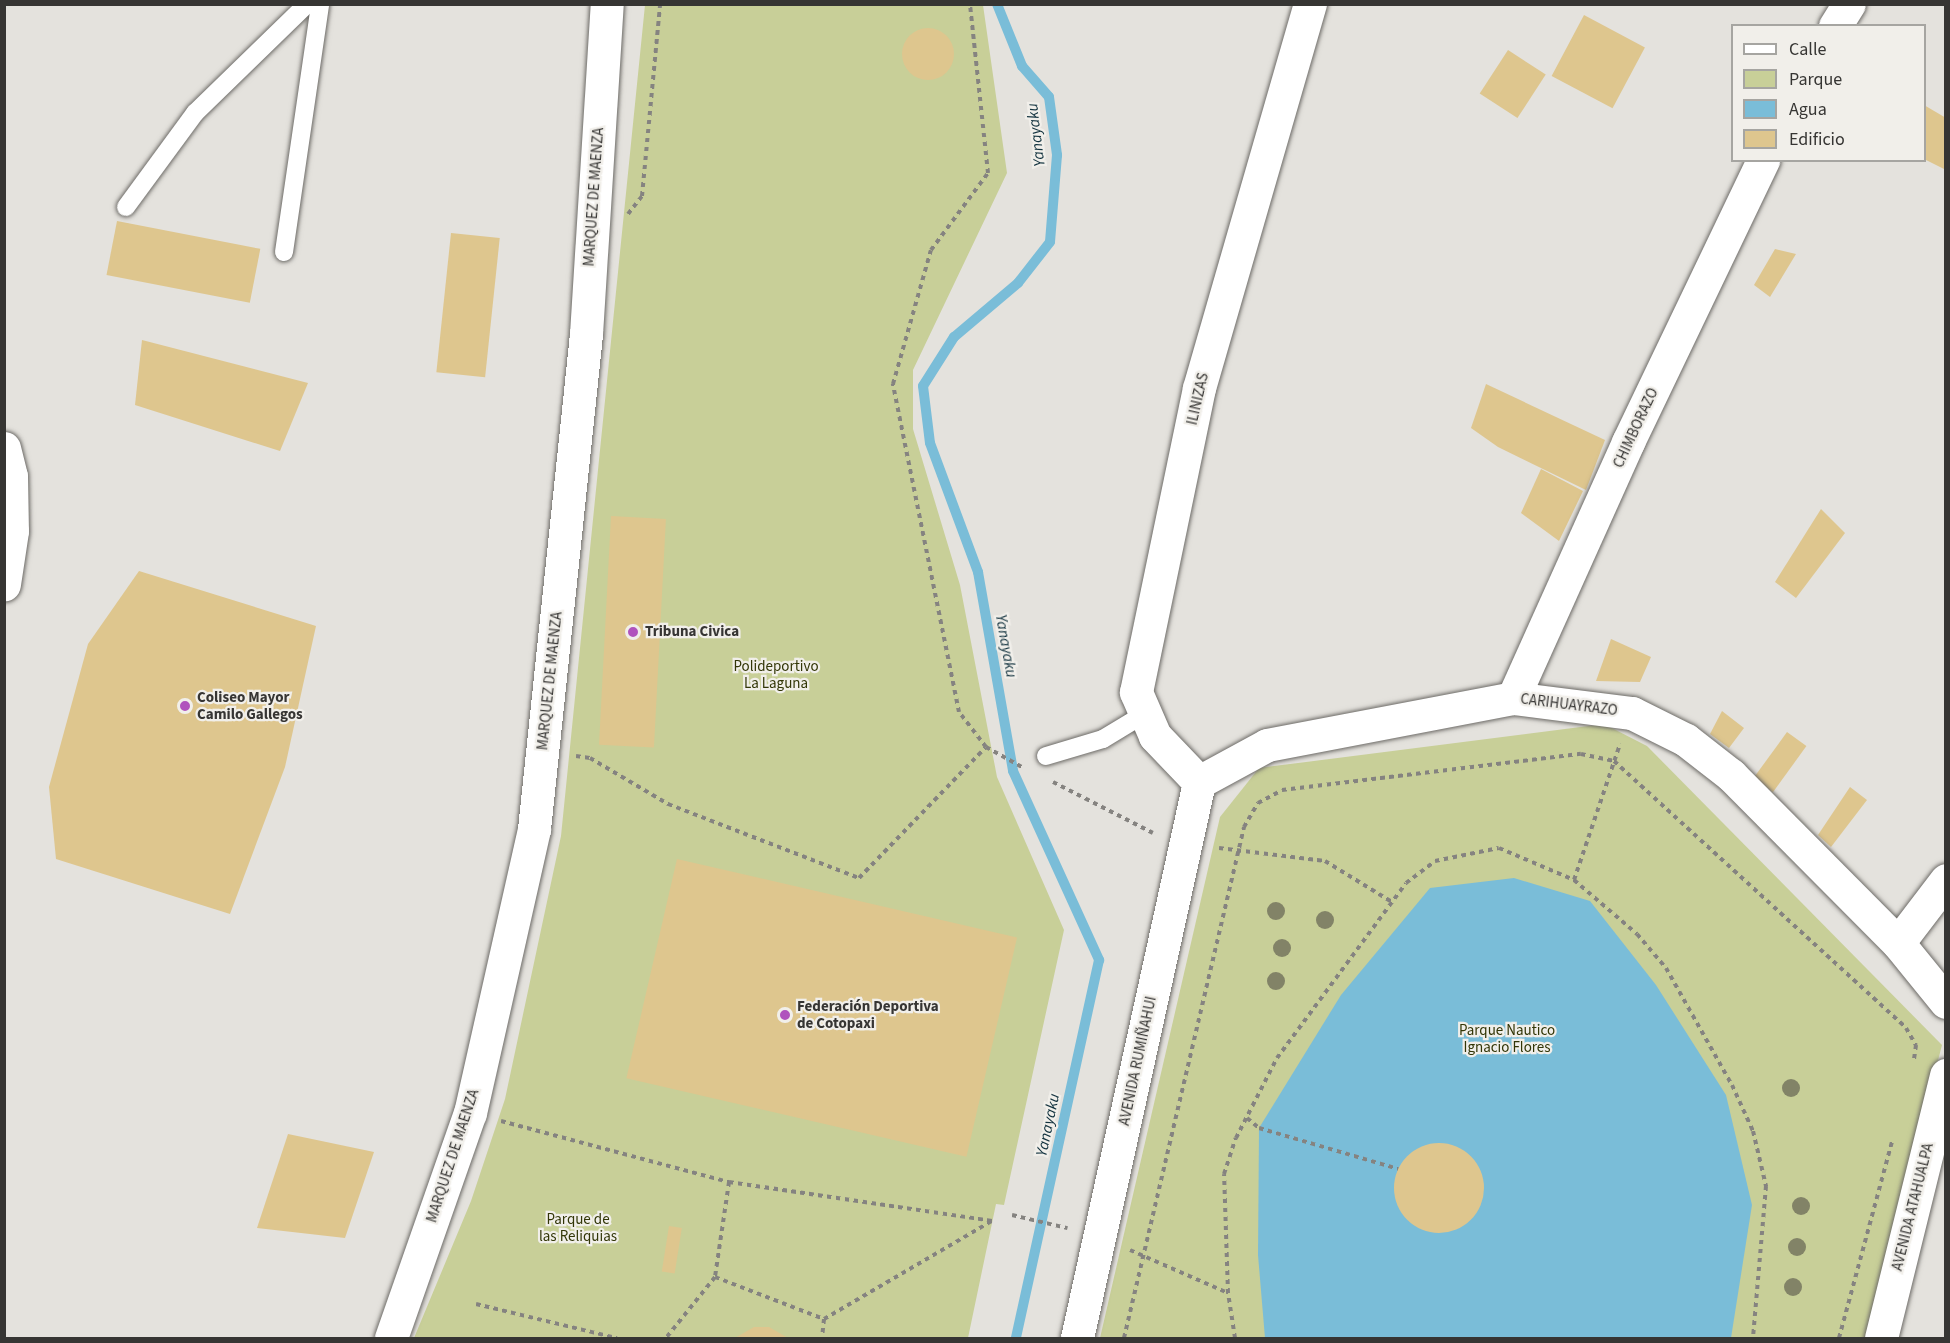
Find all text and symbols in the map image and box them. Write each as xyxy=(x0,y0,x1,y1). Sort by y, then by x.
legend xyxy=(1731,24,1926,162)
text: Calle xyxy=(1789,37,1826,62)
text: Parque xyxy=(1789,67,1842,92)
text: Agua xyxy=(1789,97,1827,122)
water label: Yanayaku xyxy=(1023,102,1049,168)
street label: MARQUEZ DE MAENZA xyxy=(580,127,608,267)
text: Edificio xyxy=(1789,127,1845,152)
street label: ILINIZAS xyxy=(1183,371,1213,427)
street label: CHIMBORAZO xyxy=(1610,385,1662,471)
street label: MARQUEZ DE MAENZA xyxy=(534,611,566,751)
water label: Yanayaku xyxy=(991,613,1021,679)
place label: Tribuna Civica xyxy=(645,623,739,641)
marker: Tribuna Civica xyxy=(626,625,640,639)
park label: Polideportivo La Laguna xyxy=(733,657,819,692)
place label: Coliseo Mayor Camilo Gallegos xyxy=(197,688,303,723)
street label: CARIHUAYRAZO xyxy=(1519,690,1619,720)
marker: Coliseo Mayor Camilo Gallegos xyxy=(178,699,192,713)
street label: AVENIDA RUMIÑAHUI xyxy=(1116,995,1160,1127)
place label: Federación Deportiva de Cotopaxi xyxy=(797,997,939,1032)
marker: Federación Deportiva de Cotopaxi xyxy=(778,1008,792,1022)
park label: Parque Nautico Ignacio Flores xyxy=(1459,1021,1555,1056)
street label: MARQUEZ DE MAENZA xyxy=(423,1087,483,1225)
water label: Yanayaku xyxy=(1032,1092,1064,1158)
street label: AVENIDA ATAHUALPA xyxy=(1888,1141,1938,1273)
park label: Parque de las Reliquias xyxy=(539,1210,617,1245)

